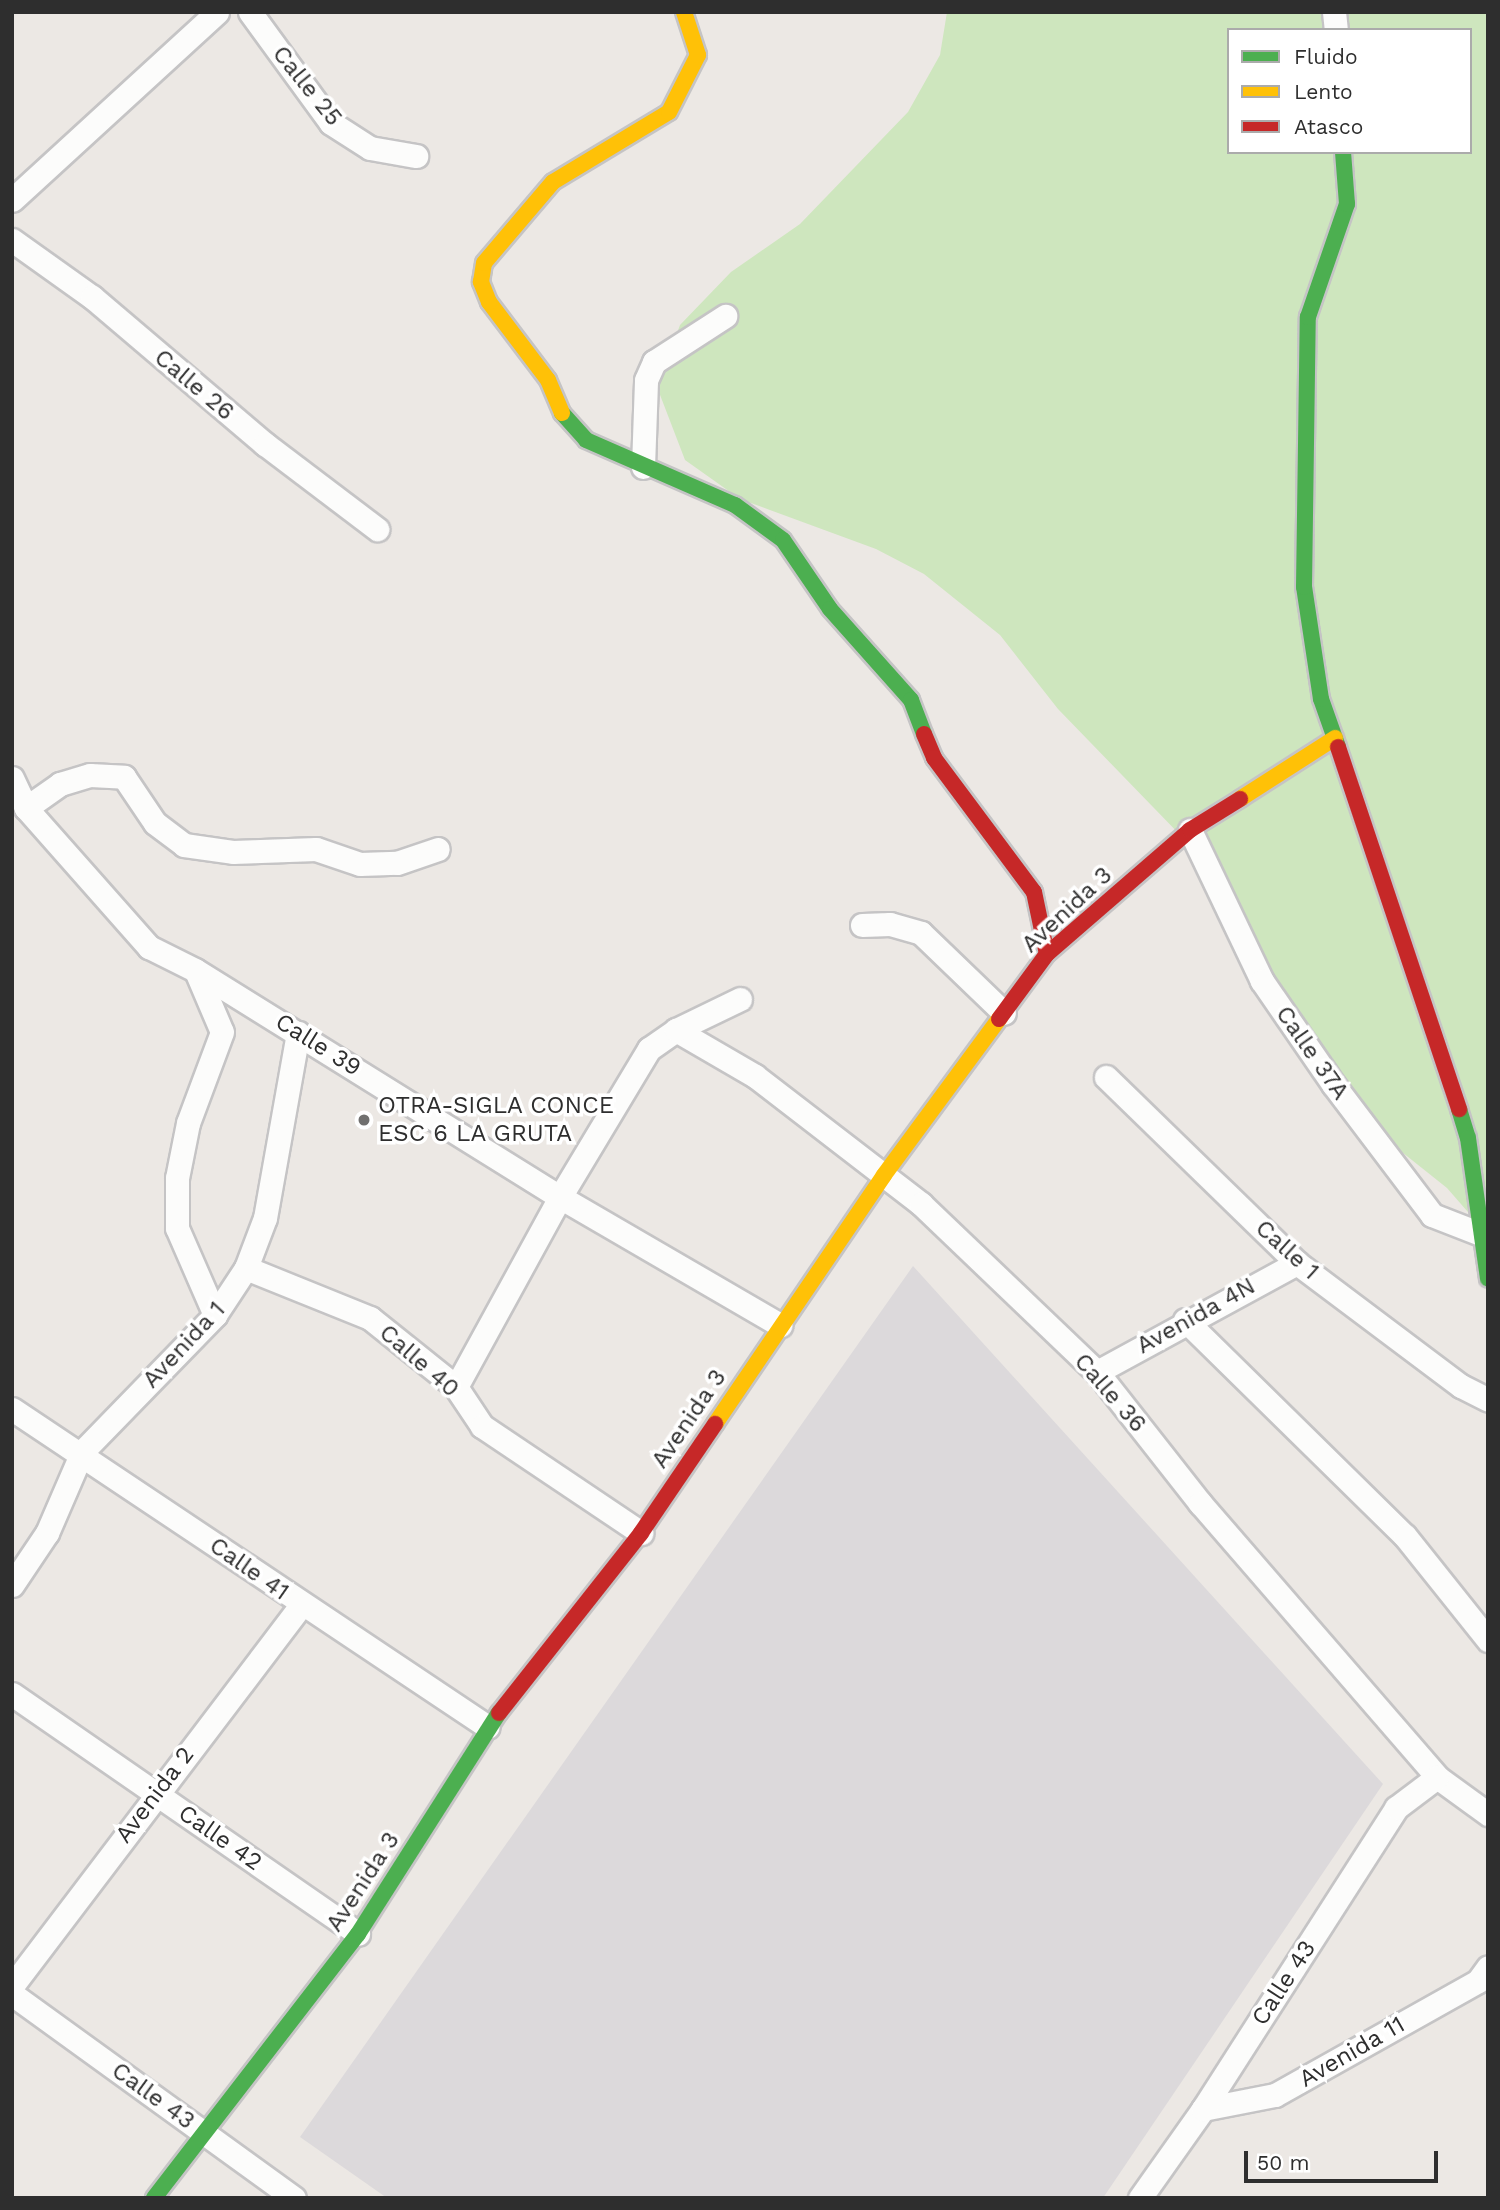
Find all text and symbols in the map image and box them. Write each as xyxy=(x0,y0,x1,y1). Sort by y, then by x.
legend xyxy=(1227,28,1472,154)
street label: Calle 25 xyxy=(266,40,348,132)
text: Fluido xyxy=(1294,44,1358,69)
text: Lento xyxy=(1294,79,1353,104)
text: Atasco xyxy=(1294,114,1363,139)
street label: Calle 26 xyxy=(148,343,240,427)
street label: Avenida 3 xyxy=(1016,861,1118,959)
street label: Calle 37A xyxy=(1269,1001,1355,1105)
street label: Calle 39 xyxy=(270,1007,366,1083)
place label: OTRA-SIGLA CONCE ESC 6 LA GRUTA xyxy=(378,1092,615,1148)
marker: OTRA-SIGLA CONCE ESC 6 LA GRUTA xyxy=(356,1112,372,1128)
street label: Calle 1 xyxy=(1249,1214,1325,1286)
street label: Avenida 4N xyxy=(1131,1271,1261,1361)
street label: Avenida 1 xyxy=(136,1295,232,1395)
street label: Calle 40 xyxy=(373,1319,465,1403)
street label: Calle 36 xyxy=(1068,1348,1152,1438)
street label: Avenida 3 xyxy=(645,1364,733,1474)
street label: Calle 41 xyxy=(204,1531,294,1607)
street label: Avenida 2 xyxy=(109,1741,201,1849)
street label: Calle 42 xyxy=(173,1799,267,1877)
street label: Avenida 3 xyxy=(320,1827,406,1937)
street label: Calle 43 xyxy=(1246,1935,1322,2031)
street label: Avenida 11 xyxy=(1294,2010,1410,2094)
street label: Calle 43 xyxy=(106,2056,200,2136)
scale bar xyxy=(1248,2136,1442,2180)
text: 50 m xyxy=(1257,2150,1309,2175)

